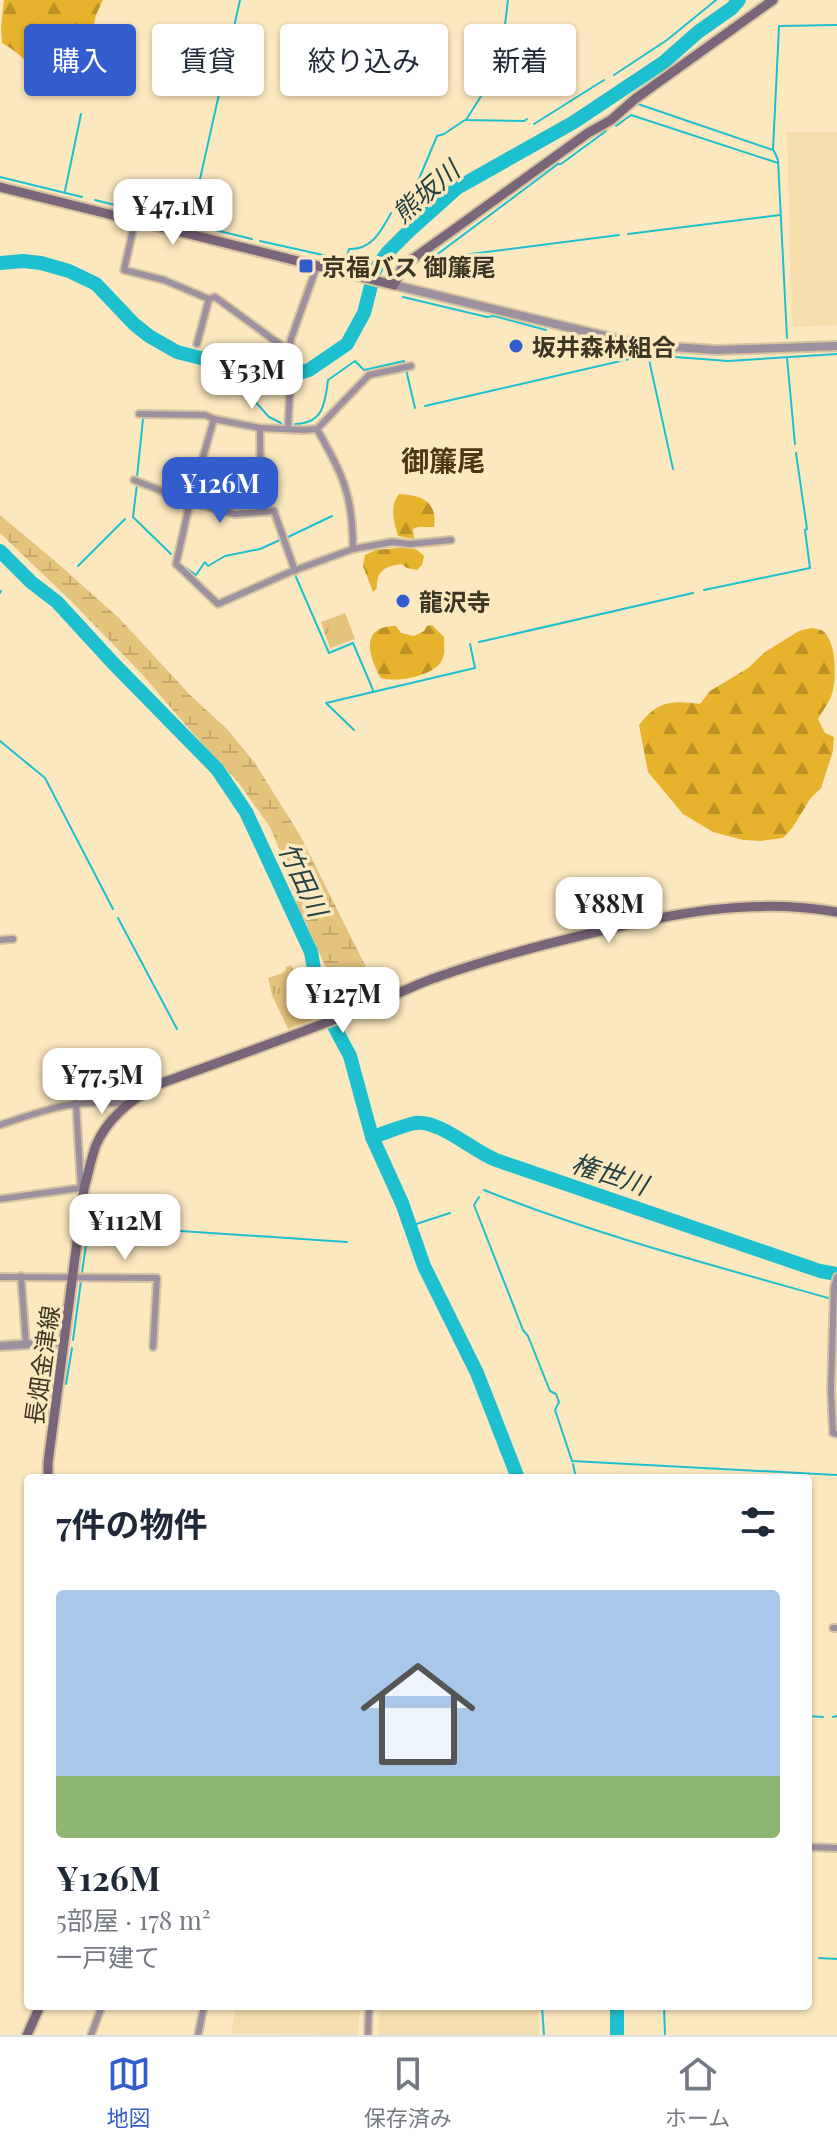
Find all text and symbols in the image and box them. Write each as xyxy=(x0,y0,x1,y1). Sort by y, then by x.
chip: 購入 xyxy=(24,24,136,96)
chip: 賃貸 xyxy=(152,24,264,96)
chip: 絞り込み xyxy=(280,24,448,96)
chip: 新着 xyxy=(464,24,576,96)
water label: 熊坂川 xyxy=(384,150,468,230)
pin: ¥47.1M xyxy=(108,179,238,247)
text: ¥47.1M xyxy=(132,187,215,222)
place label: 京福バス 御簾尾 xyxy=(322,250,496,282)
marker: 京福バス 御簾尾 xyxy=(297,257,315,275)
place label: 坂井森林組合 xyxy=(532,330,676,362)
marker: 坂井森林組合 xyxy=(507,337,525,355)
pin: ¥53M xyxy=(205,343,299,411)
text: ¥53M xyxy=(219,351,285,386)
district label: 御簾尾 xyxy=(401,441,485,478)
pin: ¥126M xyxy=(164,457,276,525)
text: ¥126M xyxy=(180,465,260,500)
place label: 龍沢寺 xyxy=(419,585,491,617)
marker: 龍沢寺 xyxy=(394,592,412,610)
water label: 竹田川 xyxy=(272,836,338,924)
pin: ¥88M xyxy=(562,877,656,945)
text: ¥88M xyxy=(574,885,644,920)
pin: ¥127M xyxy=(287,967,399,1035)
text: ¥127M xyxy=(304,975,382,1010)
pin: ¥77.5M xyxy=(37,1048,167,1116)
text: ¥77.5M xyxy=(60,1056,144,1091)
water label: 権世川 xyxy=(567,1144,655,1203)
pin: ¥112M xyxy=(69,1194,181,1262)
text: ¥112M xyxy=(87,1202,163,1237)
street label: 長畑金津線 xyxy=(17,1303,65,1427)
text: 7件の物件 xyxy=(56,1500,207,1546)
icon: filters xyxy=(736,1500,780,1544)
icon: home xyxy=(346,1642,490,1786)
text: ¥126M xyxy=(56,1854,160,1900)
text: 5部屋 · 178 m² xyxy=(56,1902,211,1937)
text: 一戸建て xyxy=(56,1939,160,1974)
tab: 地図 xyxy=(107,2052,151,2132)
tab: 保存済み xyxy=(364,2052,452,2132)
tab: ホーム xyxy=(665,2052,730,2132)

